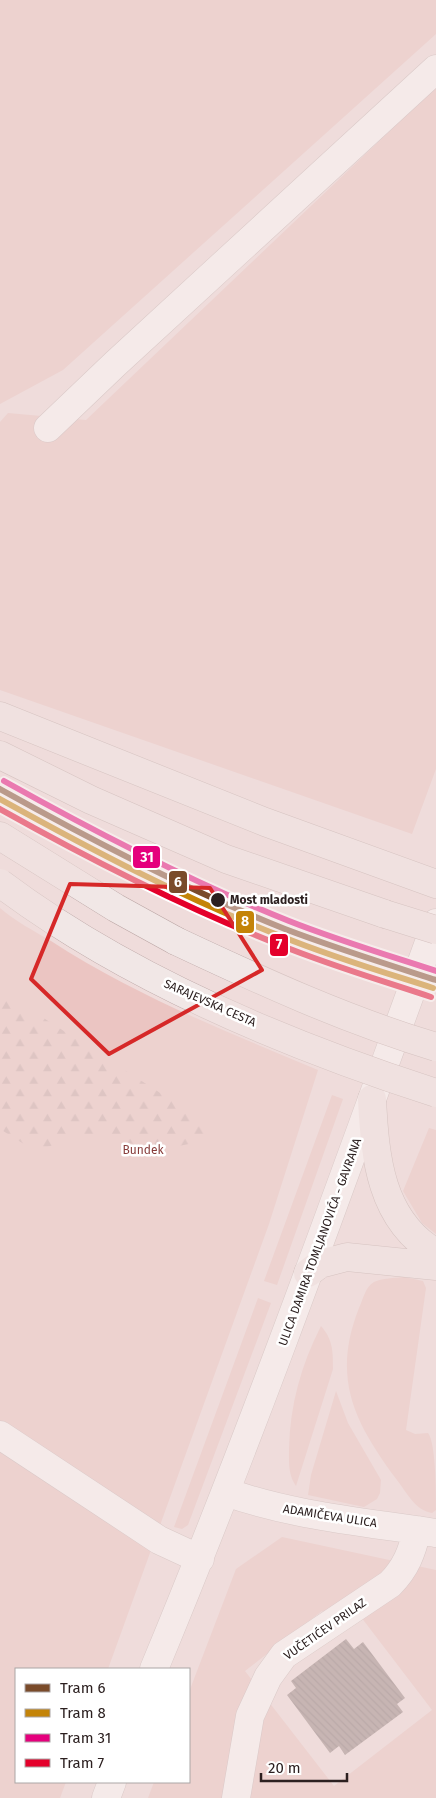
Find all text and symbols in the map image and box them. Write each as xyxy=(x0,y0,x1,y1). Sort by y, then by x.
line badge: 31 xyxy=(132,845,161,869)
text: 31 xyxy=(139,849,154,866)
line badge: 6 xyxy=(168,870,188,894)
text: 6 xyxy=(174,874,182,891)
marker: Most mladosti xyxy=(209,891,227,909)
place label: Most mladosti xyxy=(230,893,308,907)
line badge: 8 xyxy=(235,910,255,934)
text: 8 xyxy=(241,913,249,930)
line badge: 7 xyxy=(269,933,289,957)
text: 7 xyxy=(276,936,283,953)
street label: SARAJEVSKA CESTA xyxy=(162,976,258,1030)
street label: ULICA DAMIRA TOMLJANOVIĆA - GAVRANA xyxy=(275,1136,364,1348)
park label: Bundek xyxy=(122,1143,164,1157)
street label: ADAMIČEVA ULICA xyxy=(282,1501,378,1530)
street label: VUČETIĆEV PRILAZ xyxy=(281,1595,369,1663)
legend xyxy=(15,1668,190,1783)
text: Tram 6 xyxy=(60,1679,106,1697)
text: Tram 8 xyxy=(60,1704,106,1722)
text: Tram 31 xyxy=(60,1729,111,1747)
scale bar xyxy=(261,1750,347,1782)
text: Tram 7 xyxy=(60,1754,105,1772)
text: 20 m xyxy=(268,1759,301,1777)

